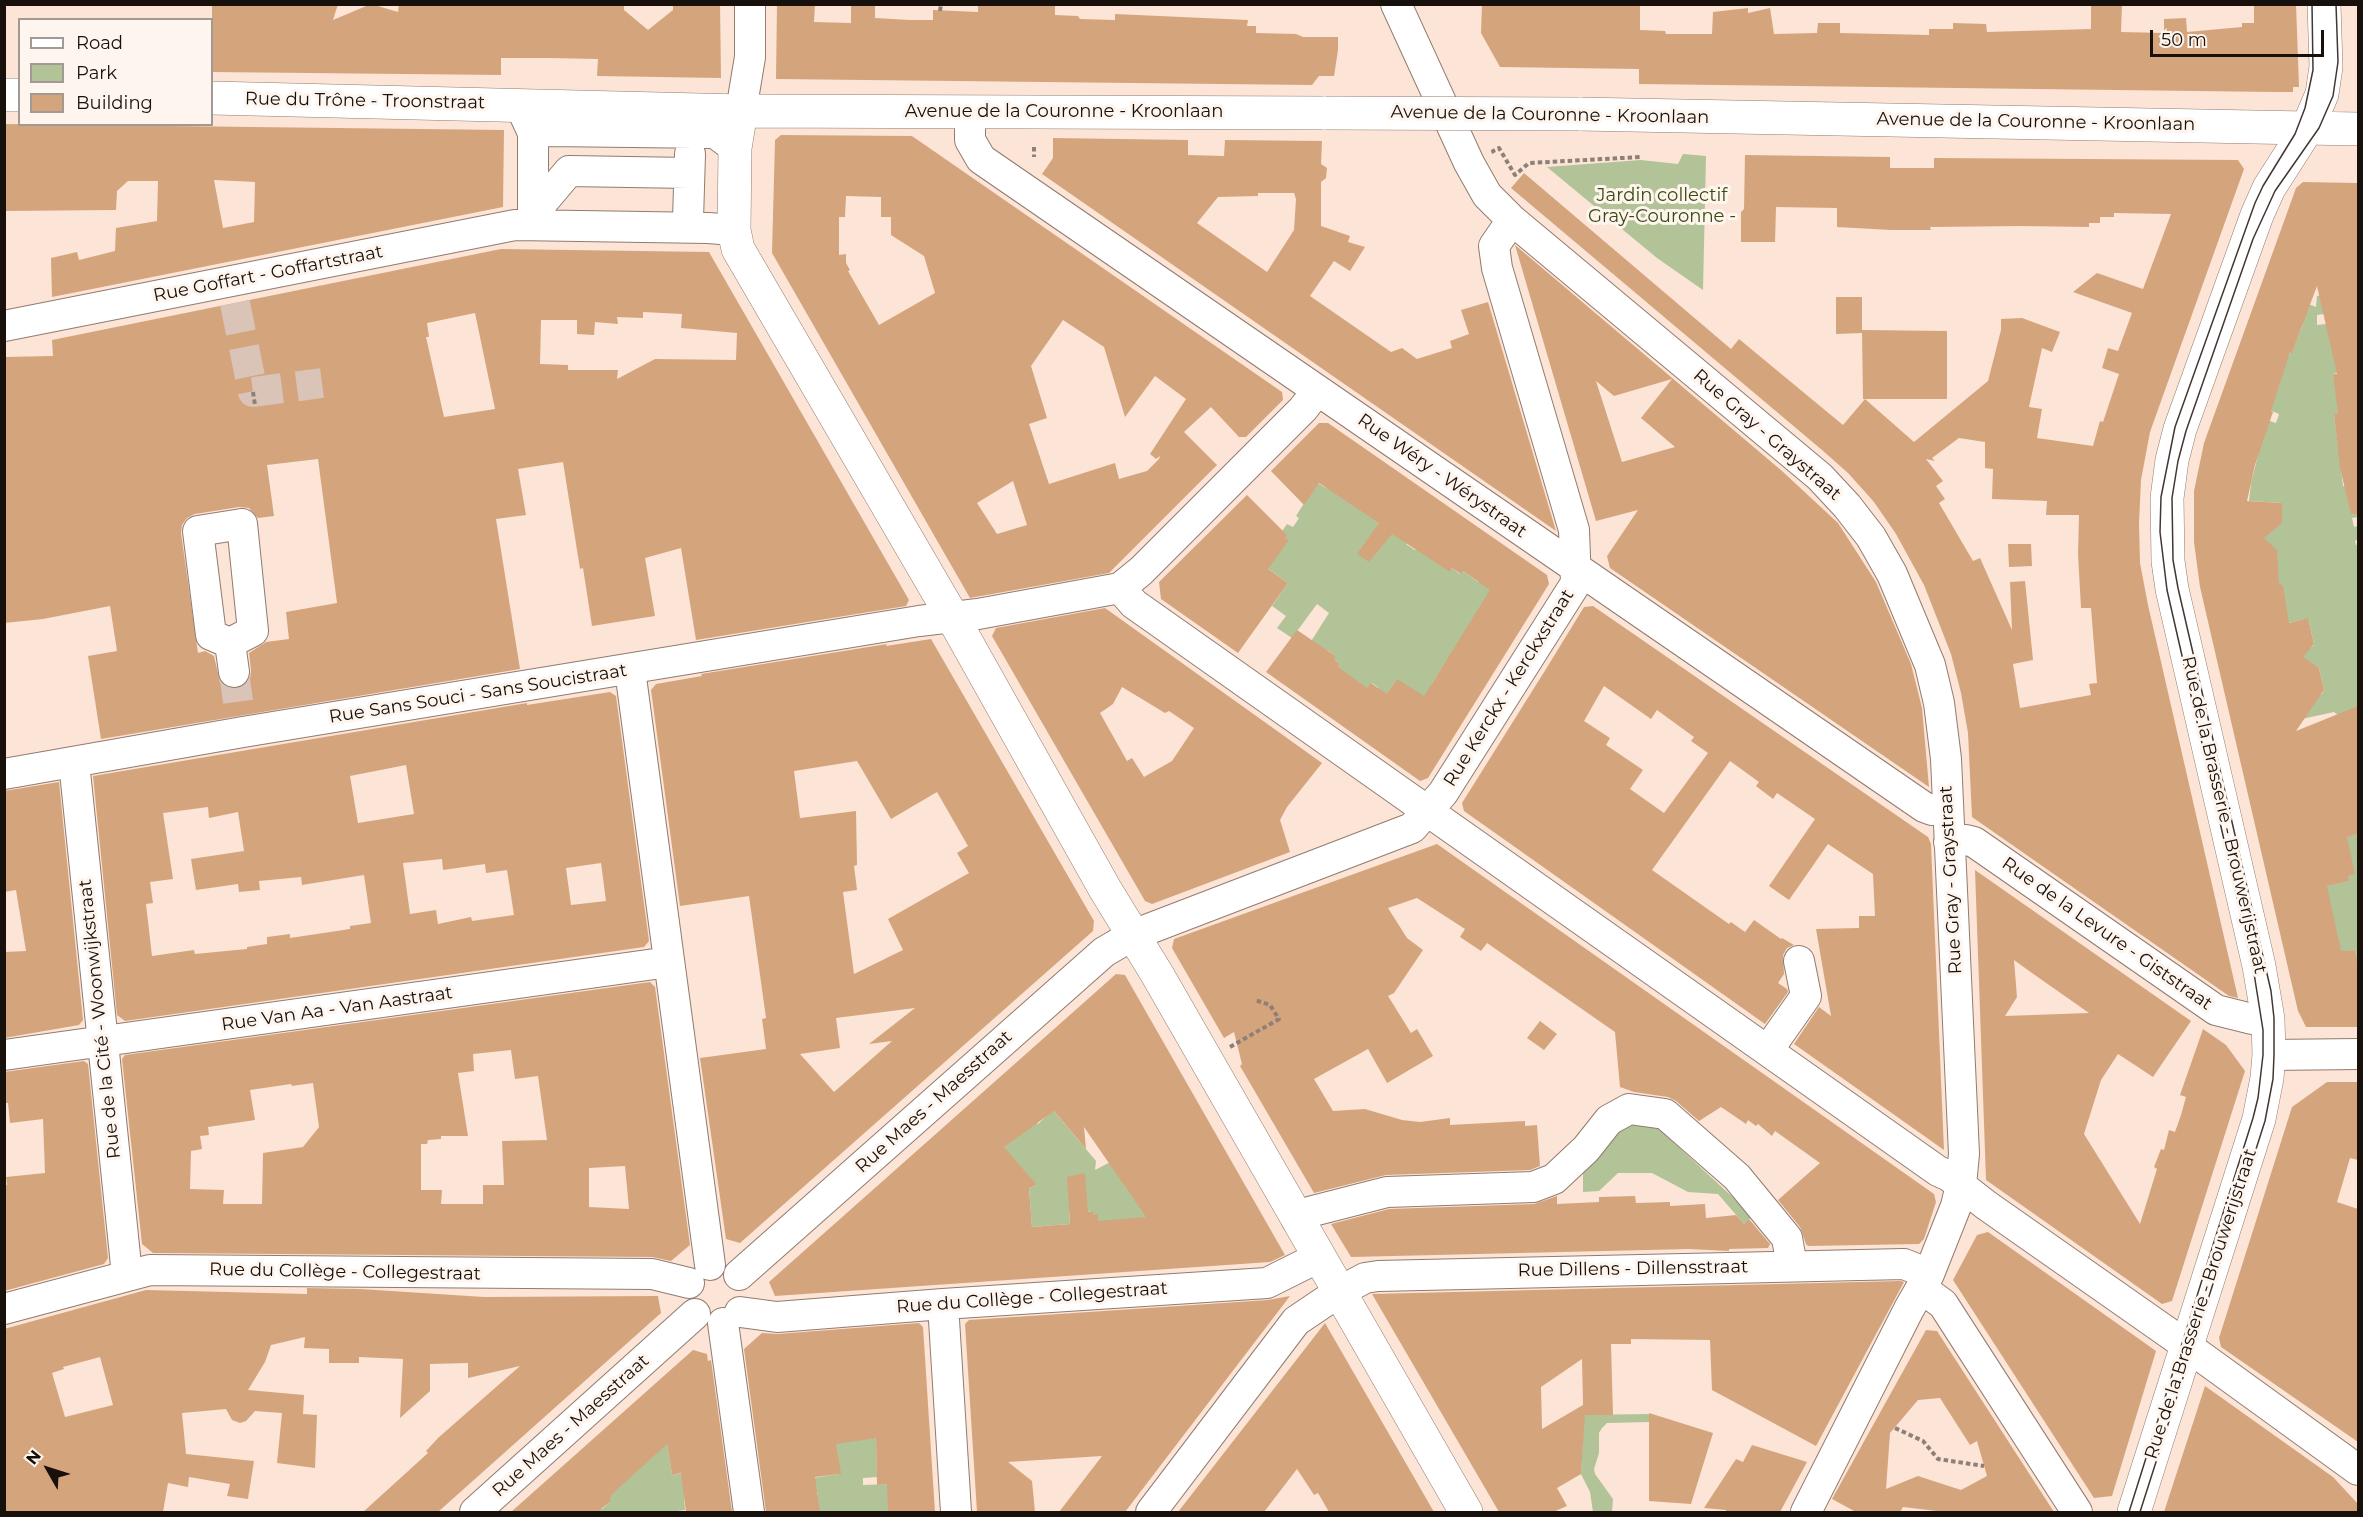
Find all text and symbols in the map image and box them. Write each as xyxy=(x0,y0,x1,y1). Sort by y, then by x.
legend xyxy=(18,18,213,126)
scale bar xyxy=(2153,18,2327,56)
text: 50 m xyxy=(2161,29,2207,51)
text: Road xyxy=(76,32,123,54)
text: Park xyxy=(76,62,117,84)
street label: Rue du Trône - Troonstraat xyxy=(245,88,485,114)
text: Building xyxy=(76,92,153,114)
street label: Avenue de la Couronne - Kroonlaan xyxy=(905,101,1223,123)
street label: Avenue de la Couronne - Kroonlaan xyxy=(1390,101,1710,129)
street label: Avenue de la Couronne - Kroonlaan xyxy=(1876,108,2196,136)
park label: Jardin collectif Gray-Couronne - xyxy=(1588,185,1736,228)
street label: Rue Goffart - Goffartstraat xyxy=(151,241,385,307)
street label: Rue Gray - Graystraat xyxy=(1689,365,1845,505)
street label: Rue Wéry - Wérystraat xyxy=(1353,409,1531,543)
street label: Rue Kerckx - Kerckxstraat xyxy=(1439,585,1579,791)
street label: Rue de la Brasserie - Brouwerijstraat xyxy=(2177,654,2271,976)
street label: Rue Sans Souci - Sans Soucistraat xyxy=(327,660,629,728)
street label: Rue Gray - Graystraat xyxy=(1935,785,1967,975)
street label: Rue de la Levure - Giststraat xyxy=(1998,853,2216,1015)
street label: Rue de la Cité - Woonwijkstraat xyxy=(75,878,125,1160)
street label: Rue Van Aa - Van Aastraat xyxy=(220,982,454,1036)
street label: Rue Maes - Maesstraat xyxy=(851,1026,1017,1178)
street label: Rue de la Brasserie - Brouwerijstraat xyxy=(2140,1146,2262,1462)
street label: Rue Dillens - Dillensstraat xyxy=(1518,1256,1748,1282)
street label: Rue du Collège - Collegestraat xyxy=(209,1259,481,1285)
street label: Rue du Collège - Collegestraat xyxy=(896,1278,1168,1318)
street label: Rue Maes - Maesstraat xyxy=(488,1350,654,1502)
north arrow xyxy=(18,1439,78,1499)
text: N xyxy=(22,1446,45,1468)

